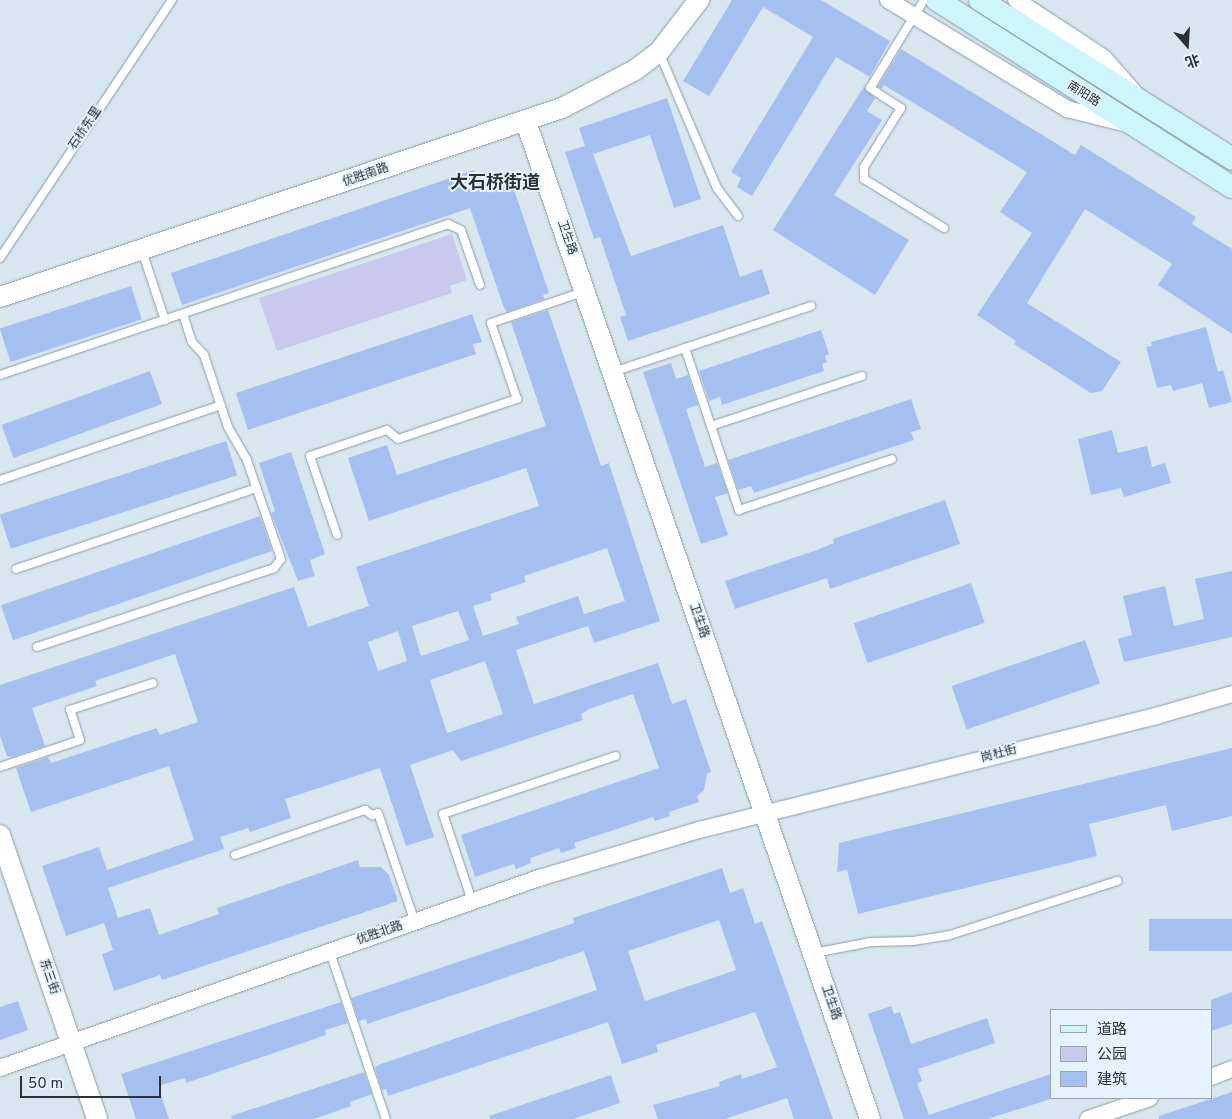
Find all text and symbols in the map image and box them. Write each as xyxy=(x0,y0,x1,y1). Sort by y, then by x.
north arrow xyxy=(1162,20,1212,70)
text: 北 xyxy=(1183,49,1201,70)
street label: 南阳路 xyxy=(1064,79,1102,111)
street label: 石桥东里 xyxy=(67,105,105,153)
street label: 优胜南路 xyxy=(341,161,391,191)
district label: 大石桥街道 xyxy=(450,173,540,195)
street label: 卫生路 xyxy=(553,219,579,257)
street label: 卫生路 xyxy=(685,602,711,640)
street label: 岗杜街 xyxy=(980,744,1018,766)
street label: 优胜北路 xyxy=(355,919,405,949)
street label: 东三街 xyxy=(35,958,61,996)
street label: 卫生路 xyxy=(817,984,843,1022)
legend xyxy=(1050,1009,1212,1099)
text: 道路 xyxy=(1097,1021,1127,1040)
text: 公园 xyxy=(1097,1046,1127,1065)
scale bar xyxy=(22,1066,164,1098)
text: 建筑 xyxy=(1097,1071,1127,1090)
text: 50 m xyxy=(28,1075,63,1094)

